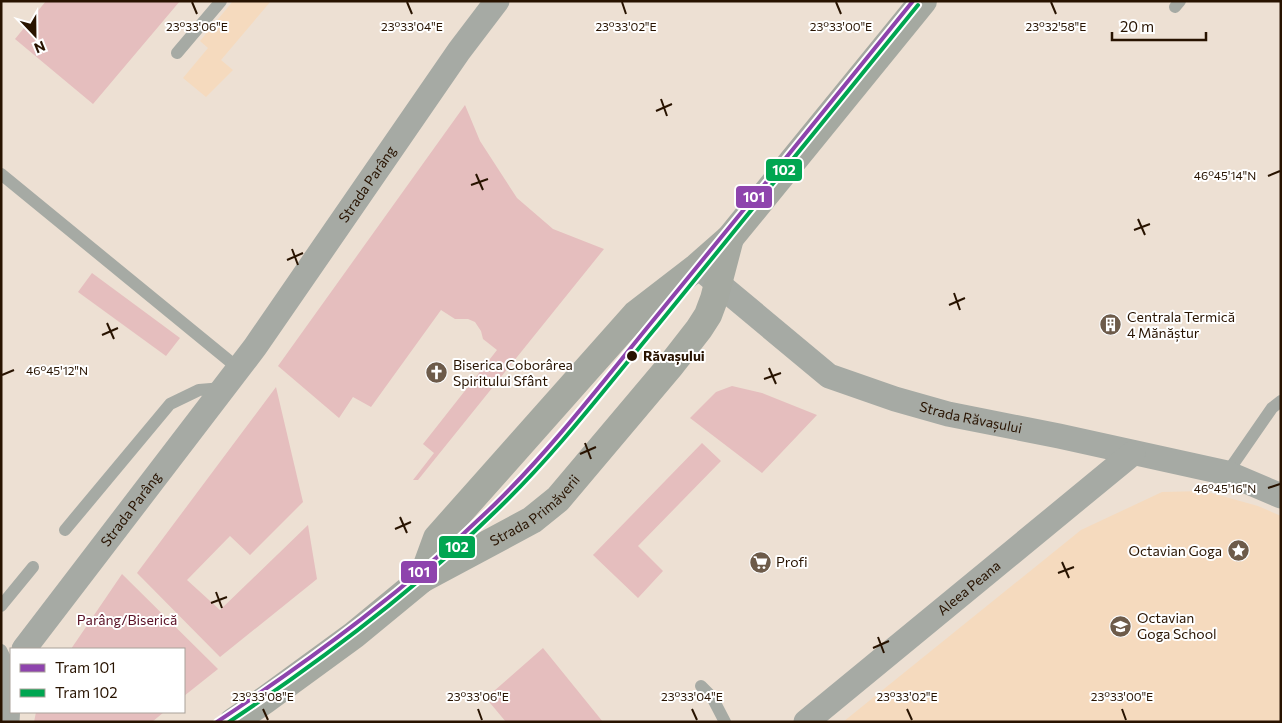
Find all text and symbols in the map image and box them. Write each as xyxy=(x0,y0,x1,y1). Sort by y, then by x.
north arrow xyxy=(10,10,60,60)
scale bar xyxy=(1112,10,1206,42)
text: 20 m xyxy=(1120,17,1154,35)
text: 23°33'06"E xyxy=(166,19,228,33)
text: 23°33'04"E xyxy=(381,19,443,33)
text: 23°33'02"E xyxy=(595,19,657,33)
text: 23°33'00"E xyxy=(810,19,872,33)
text: 23°32'58"E xyxy=(1026,19,1086,33)
text: N xyxy=(32,38,48,57)
street label: Strada Parâng xyxy=(335,142,399,225)
line badge: 102 xyxy=(765,158,803,182)
text: 102 xyxy=(772,161,796,178)
text: 46°45'14"N xyxy=(1194,168,1256,182)
line badge: 101 xyxy=(735,185,773,209)
text: 101 xyxy=(743,188,765,205)
place label: Centrala Termică 4 Mănăștur xyxy=(1127,308,1235,342)
building icon: Centrala Termică 4 Mănăștur xyxy=(1099,313,1123,337)
place label: Răvașului xyxy=(643,347,705,365)
marker: Răvașului xyxy=(625,349,639,363)
place label: Biserica Coborârea Spiritului Sfânt xyxy=(453,356,573,389)
church icon: Biserica Coborârea Spiritului Sfânt xyxy=(425,361,449,385)
text: 46°45'12"N xyxy=(26,363,88,377)
street label: Strada Răvașului xyxy=(918,397,1024,437)
street label: Strada Parâng xyxy=(97,468,165,549)
street label: Strada Primăverii xyxy=(487,471,583,549)
text: 46°45'16"N xyxy=(1194,481,1256,495)
line badge: 102 xyxy=(438,535,476,559)
text: 102 xyxy=(445,538,469,555)
place icon: Octavian Goga xyxy=(1226,539,1250,563)
place label: Octavian Goga xyxy=(1128,542,1222,559)
supermarket icon: Profi xyxy=(748,550,772,574)
place label: Profi xyxy=(776,553,808,570)
street label: Aleea Peana xyxy=(934,557,1004,618)
line badge: 101 xyxy=(400,560,438,584)
text: 101 xyxy=(408,563,430,580)
place label: Octavian Goga School xyxy=(1137,609,1217,642)
park label: Parâng/Biserică xyxy=(77,611,177,628)
school or university icon: Octavian Goga School xyxy=(1109,614,1133,638)
legend xyxy=(10,648,185,713)
text: Tram 101 xyxy=(55,658,116,676)
text: Tram 102 xyxy=(55,683,118,701)
text: 23°33'08"E xyxy=(232,689,294,703)
text: 23°33'06"E xyxy=(447,689,509,703)
text: 23°33'04"E xyxy=(661,689,723,703)
text: 23°33'02"E xyxy=(876,689,938,703)
text: 23°33'00"E xyxy=(1091,689,1153,703)

